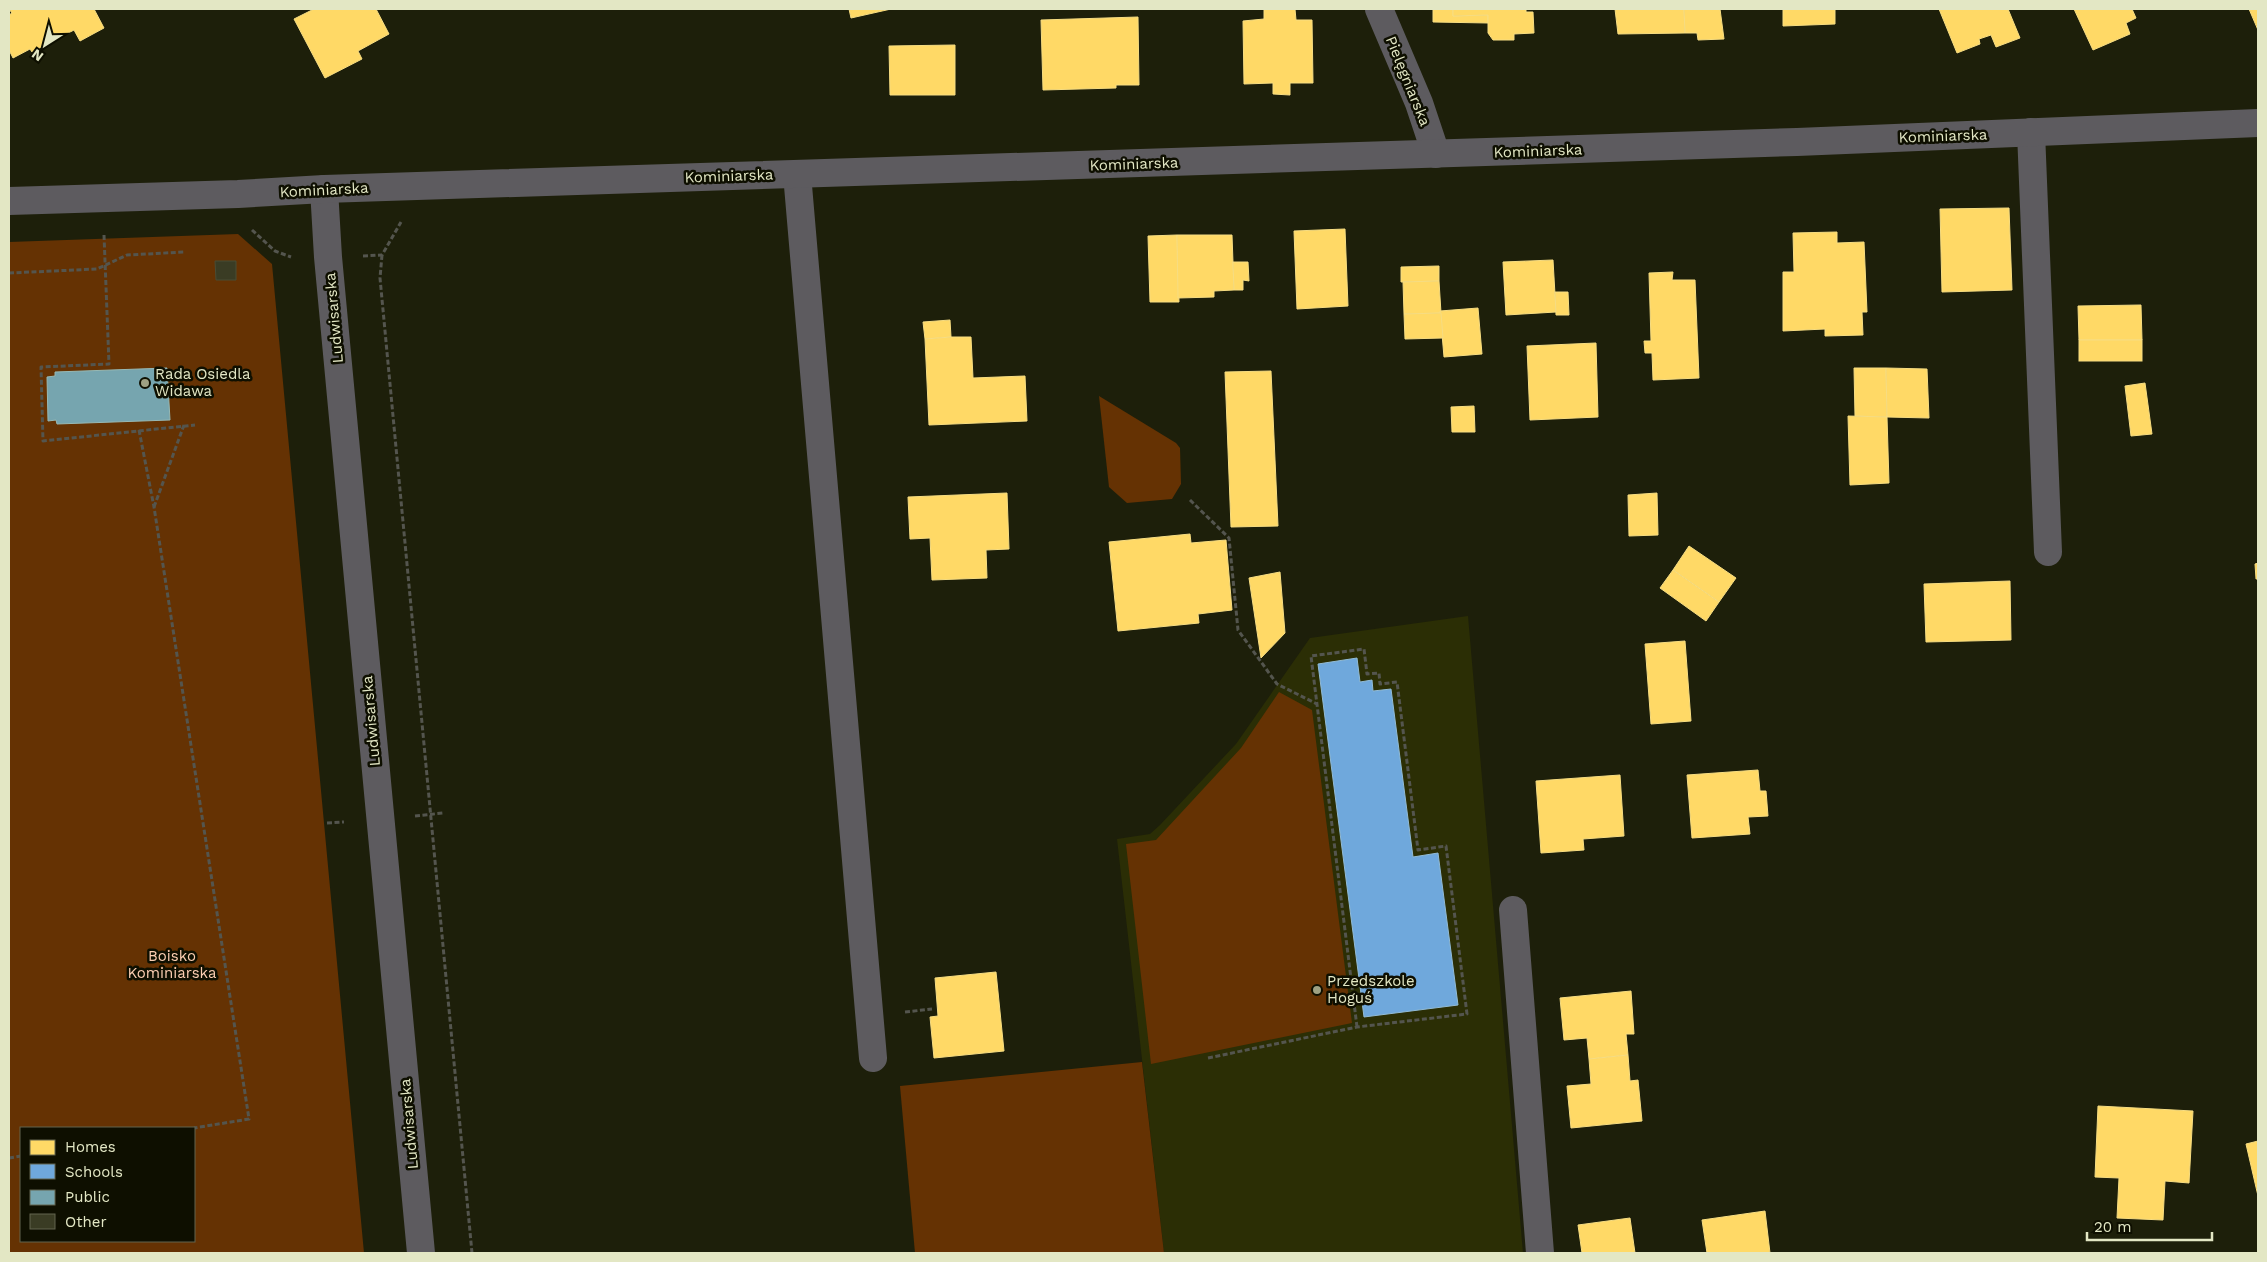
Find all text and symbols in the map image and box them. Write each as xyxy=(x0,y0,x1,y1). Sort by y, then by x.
north arrow xyxy=(20,20,70,70)
street label: Pielęgniarska xyxy=(1382,33,1434,129)
text: N xyxy=(28,46,46,65)
street label: Kominiarska xyxy=(1898,125,1988,147)
street label: Kominiarska xyxy=(1493,140,1583,162)
street label: Kominiarska xyxy=(1089,153,1179,175)
street label: Kominiarska xyxy=(684,165,774,187)
street label: Kominiarska xyxy=(279,179,369,201)
street label: Ludwisarska xyxy=(321,271,347,364)
place label: Rada Osiedla Widawa xyxy=(155,365,251,400)
marker: Rada Osiedla Widawa xyxy=(139,377,151,389)
street label: Ludwisarska xyxy=(358,674,384,767)
park label: Boisko Kominiarska xyxy=(128,947,217,982)
place label: Przedszkole Hoguś xyxy=(1327,972,1415,1007)
marker: Przedszkole Hoguś xyxy=(1311,984,1323,996)
street label: Ludwisarska xyxy=(396,1077,422,1170)
legend xyxy=(20,1127,195,1242)
text: Homes xyxy=(65,1138,116,1156)
text: Schools xyxy=(65,1163,123,1181)
text: Public xyxy=(65,1188,110,1206)
scale bar xyxy=(2087,1210,2212,1242)
text: Other xyxy=(65,1213,107,1231)
text: 20 m xyxy=(2094,1218,2132,1236)

